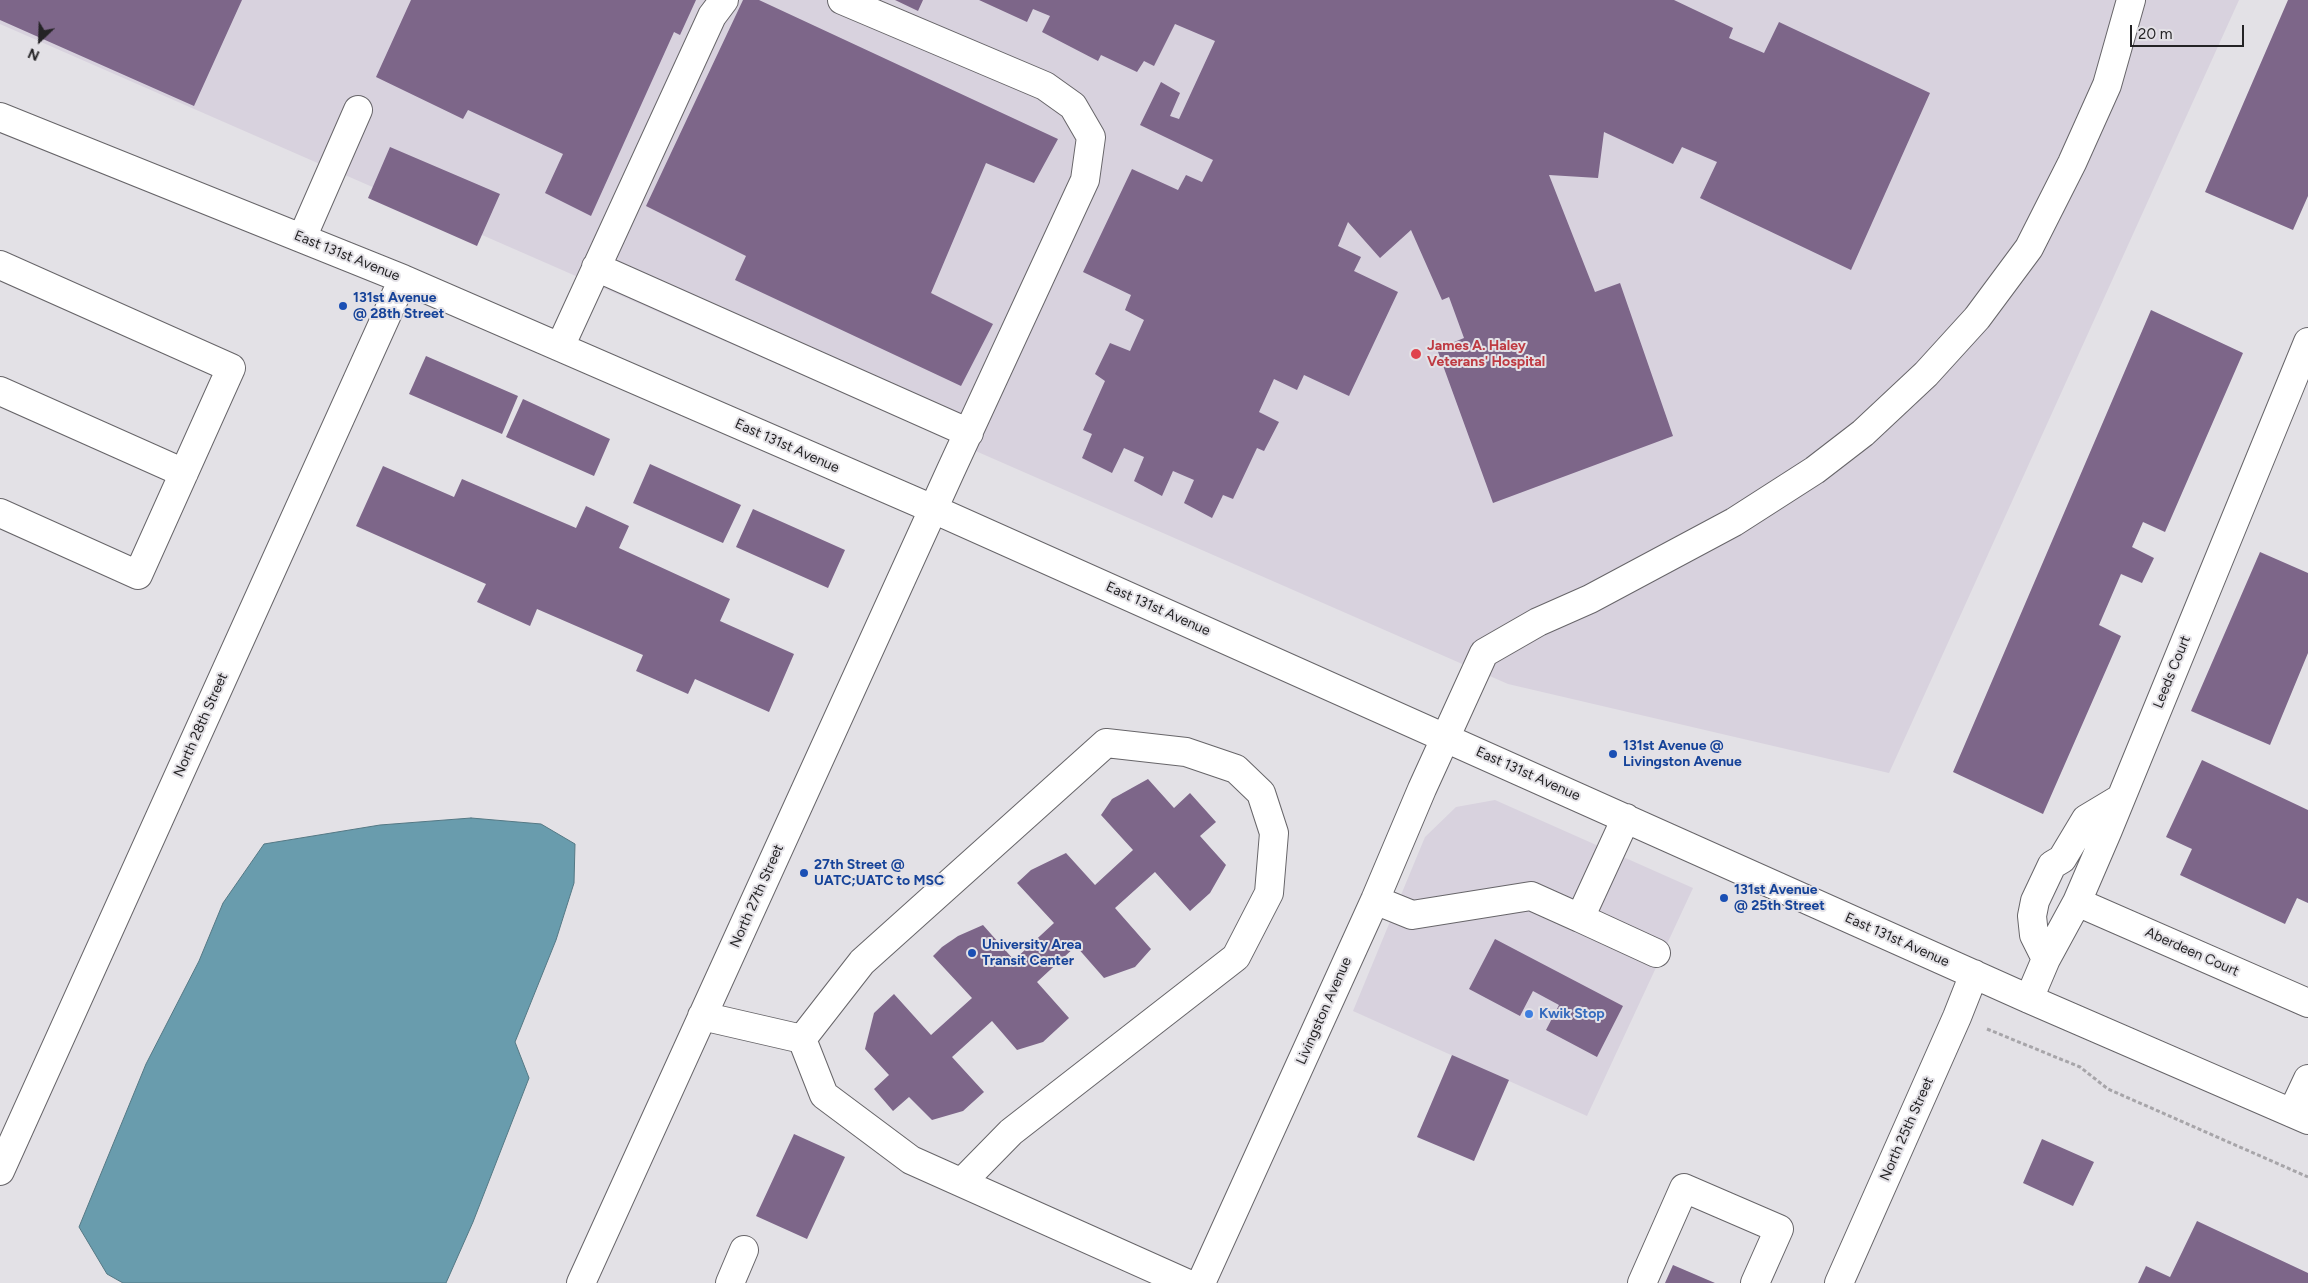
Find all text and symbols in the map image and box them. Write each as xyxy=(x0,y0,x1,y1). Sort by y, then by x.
north arrow xyxy=(15,15,65,65)
scale bar xyxy=(2133,15,2247,47)
text: 20 m xyxy=(2138,25,2172,43)
text: N xyxy=(25,44,42,64)
street label: East 131st Avenue xyxy=(292,227,402,285)
place label: 131st Avenue @ 28th Street xyxy=(353,290,444,322)
marker: 131st Avenue @ 28th Street xyxy=(337,300,349,312)
place label: James A. Haley Veterans' Hospital xyxy=(1427,338,1545,371)
marker: James A. Haley Veterans' Hospital xyxy=(1409,347,1423,361)
street label: East 131st Avenue xyxy=(732,415,842,477)
street label: East 131st Avenue xyxy=(1103,578,1213,640)
street label: Leeds Court xyxy=(2150,633,2194,711)
street label: North 28th Street xyxy=(170,670,232,780)
place label: 131st Avenue @ Livingston Avenue xyxy=(1623,738,1742,770)
street label: East 131st Avenue xyxy=(1473,743,1583,805)
marker: 131st Avenue @ Livingston Avenue xyxy=(1607,748,1619,760)
street label: North 27th Street xyxy=(727,842,787,950)
place label: 27th Street @ UATC;UATC to MSC xyxy=(814,857,944,890)
marker: 27th Street @ UATC;UATC to MSC xyxy=(798,867,810,879)
place label: 131st Avenue @ 25th Street xyxy=(1734,882,1825,914)
marker: 131st Avenue @ 25th Street xyxy=(1718,892,1730,904)
street label: East 131st Avenue xyxy=(1842,909,1952,971)
street label: Aberdeen Court xyxy=(2143,924,2241,980)
place label: University Area Transit Center xyxy=(982,937,1082,970)
marker: University Area Transit Center xyxy=(966,947,978,959)
street label: Livingston Avenue xyxy=(1293,955,1355,1067)
place label: Kwik Stop xyxy=(1539,1006,1605,1022)
marker: Kwik Stop xyxy=(1523,1008,1535,1020)
street label: North 25th Street xyxy=(1877,1074,1937,1184)

